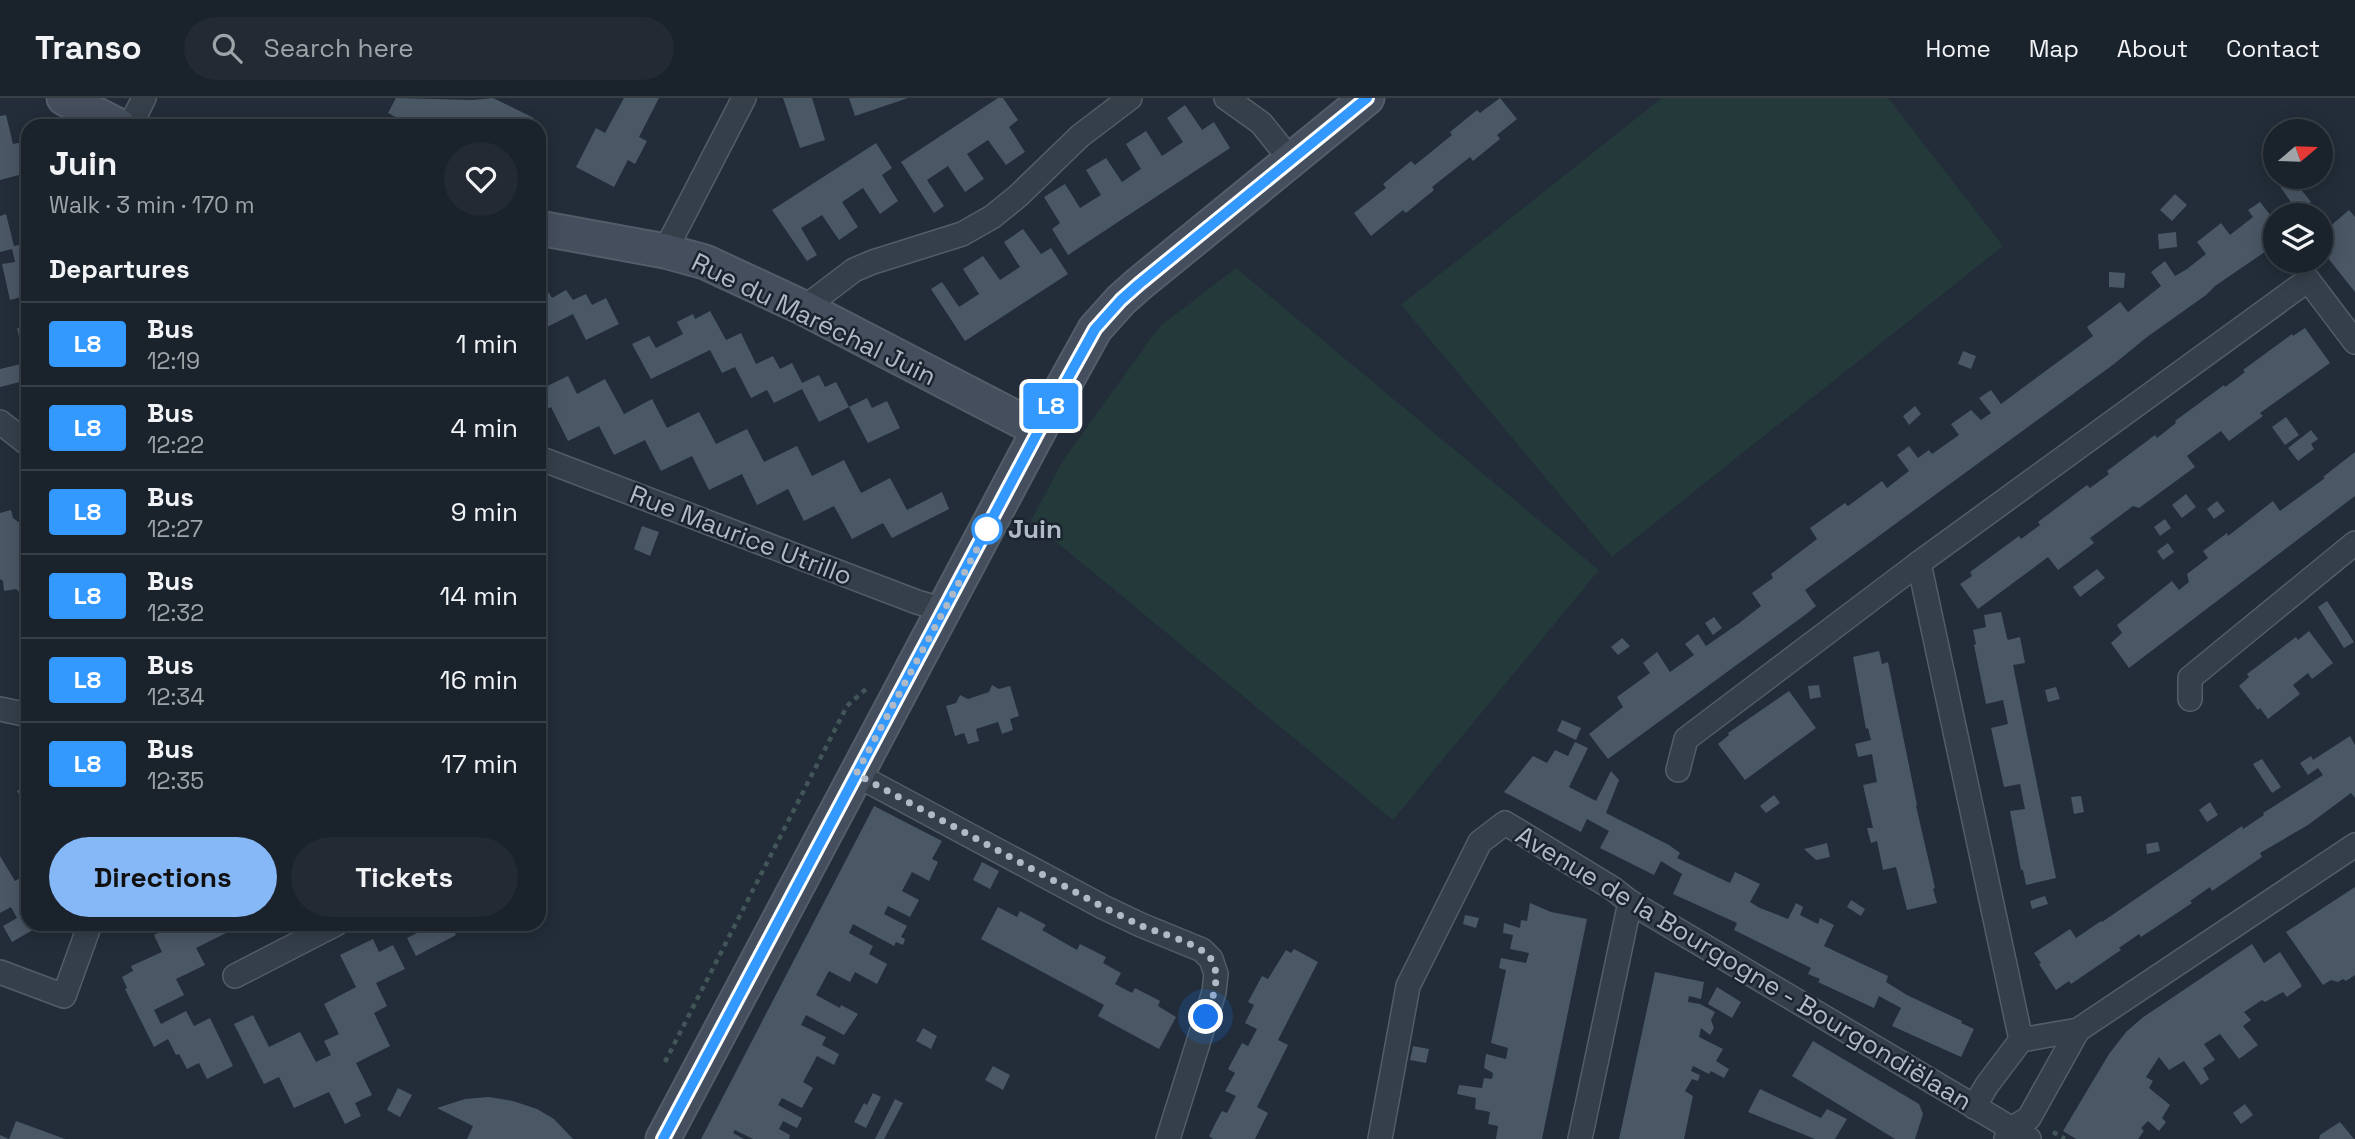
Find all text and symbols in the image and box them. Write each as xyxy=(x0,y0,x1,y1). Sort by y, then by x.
search box xyxy=(184,17,674,80)
text: Transo xyxy=(35,27,142,69)
icon: search xyxy=(208,29,246,67)
text: Search here xyxy=(264,31,414,65)
text: Home xyxy=(1925,33,1991,64)
text: Map xyxy=(2029,33,2079,64)
text: About xyxy=(2117,33,2188,64)
text: Contact xyxy=(2226,33,2320,64)
north arrow xyxy=(2263,119,2333,189)
map controls xyxy=(2263,119,2333,273)
button: heart xyxy=(444,142,518,216)
text: Juin xyxy=(49,143,117,185)
text: Walk · 3 min · 170 m xyxy=(49,190,255,220)
button: layers xyxy=(2263,203,2333,273)
street label: Rue du Maréchal Juin xyxy=(686,245,942,393)
text: Departures xyxy=(49,252,190,286)
text: Bus xyxy=(147,312,194,346)
text: 1 min xyxy=(456,327,518,361)
text: L8 xyxy=(74,328,101,359)
text: 12:19 xyxy=(147,346,200,376)
line badge: L8 xyxy=(1020,383,1082,429)
text: L8 xyxy=(1037,390,1065,421)
text: Bus xyxy=(147,396,194,430)
text: 4 min xyxy=(450,411,518,445)
text: L8 xyxy=(74,412,101,443)
text: 12:22 xyxy=(147,430,204,460)
street label: Rue Maurice Utrillo xyxy=(625,477,857,593)
text: Bus xyxy=(147,480,194,514)
text: 9 min xyxy=(451,495,518,529)
text: L8 xyxy=(74,496,101,527)
place label: Juin xyxy=(1008,512,1062,546)
text: 12:27 xyxy=(147,514,203,544)
marker: Juin xyxy=(972,514,1002,544)
text: Bus xyxy=(147,564,194,598)
text: 14 min xyxy=(440,579,518,613)
text: L8 xyxy=(74,580,101,611)
text: 12:32 xyxy=(147,598,204,628)
text: Bus xyxy=(147,648,194,682)
text: 16 min xyxy=(440,663,518,697)
text: L8 xyxy=(74,664,101,695)
text: 12:34 xyxy=(147,682,205,712)
text: Bus xyxy=(147,732,194,766)
text: 17 min xyxy=(441,747,518,781)
text: L8 xyxy=(74,748,101,779)
text: 12:35 xyxy=(147,766,204,796)
street label: Avenue de la Bourgogne - Bourgondiëlaan xyxy=(1510,818,1978,1118)
button: Directions xyxy=(49,837,277,917)
button: Tickets xyxy=(291,837,518,917)
your location xyxy=(1188,999,1223,1034)

